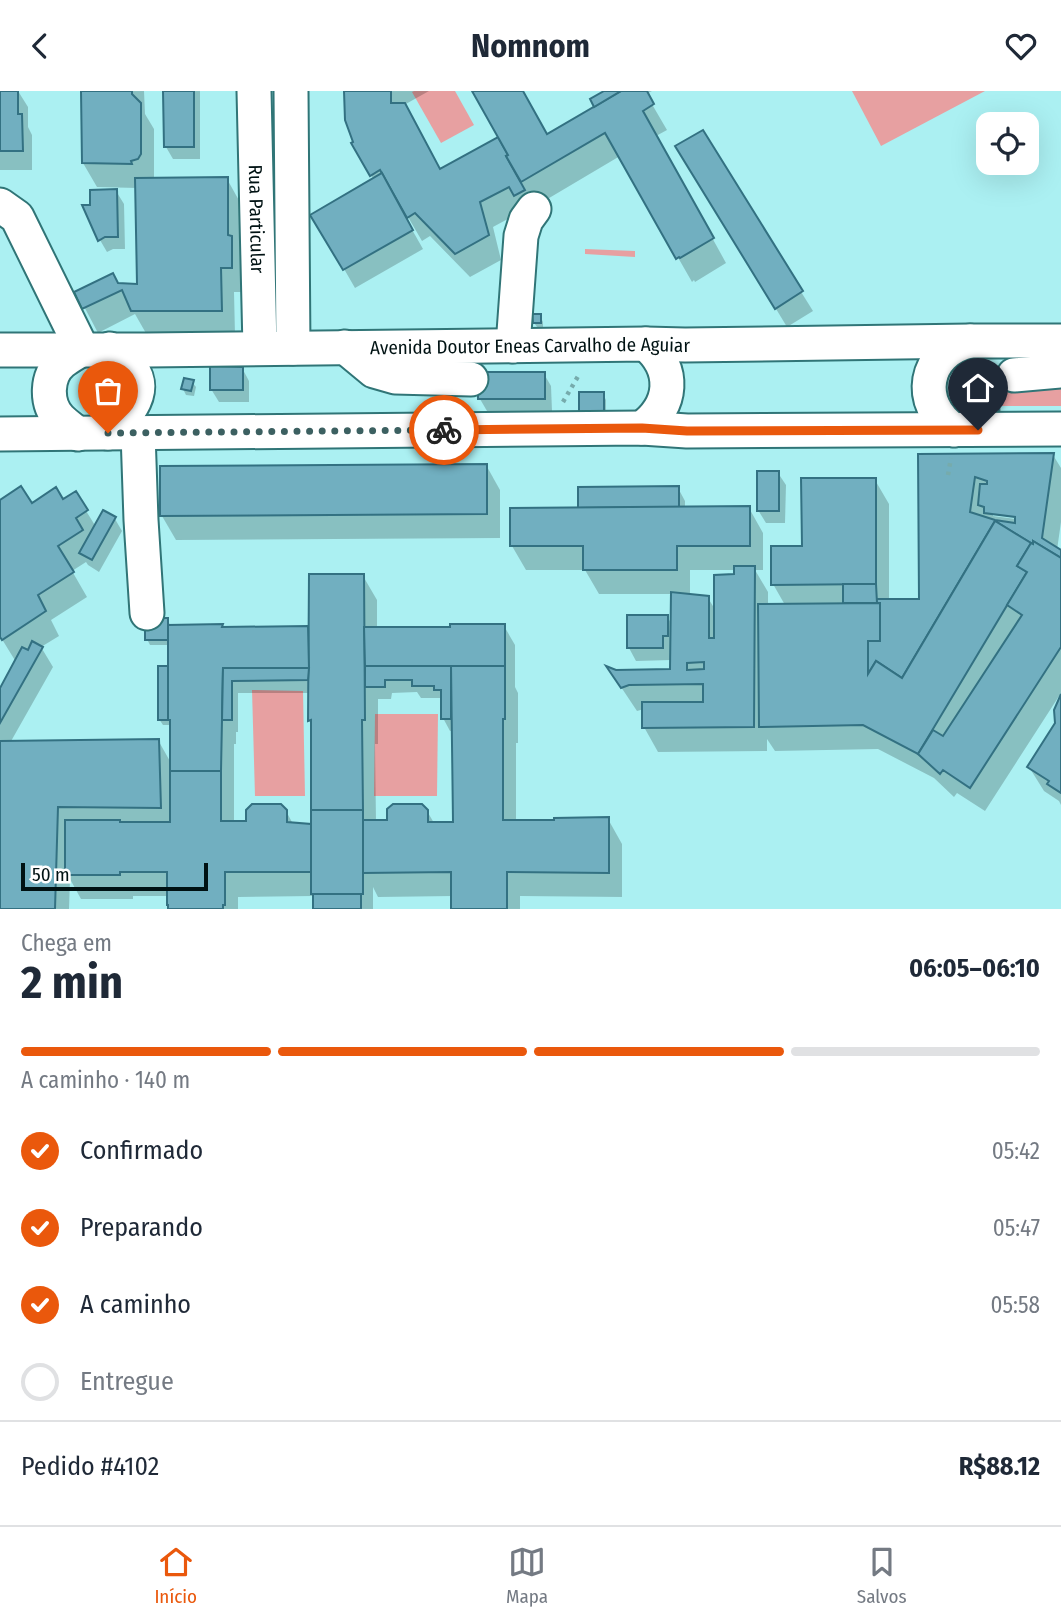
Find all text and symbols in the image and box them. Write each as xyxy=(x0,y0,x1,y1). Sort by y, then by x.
icon: back xyxy=(21,27,59,65)
text: Nomnom xyxy=(471,27,590,65)
icon: heart xyxy=(1002,27,1040,65)
map controls xyxy=(976,112,1039,175)
button: locate xyxy=(976,112,1039,175)
street label: Rua Particular xyxy=(244,164,270,274)
street label: Avenida Doutor Eneas Carvalho de Aguiar xyxy=(370,332,691,359)
pin xyxy=(948,358,1008,430)
pin xyxy=(78,361,138,433)
icon: home xyxy=(959,369,997,407)
icon: bag xyxy=(89,372,127,410)
courier xyxy=(409,395,479,465)
icon: bike xyxy=(425,411,463,449)
scale bar xyxy=(21,860,208,892)
text: 50 m xyxy=(32,863,70,886)
text: Chega em xyxy=(21,929,112,957)
text: 06:05–06:10 xyxy=(909,953,1040,984)
text: 2 min xyxy=(21,955,123,1010)
text: A caminho · 140 m xyxy=(21,1066,190,1094)
icon: check xyxy=(21,1132,59,1170)
text: Confirmado xyxy=(80,1135,203,1166)
text: 05:42 xyxy=(992,1137,1040,1165)
icon: check xyxy=(21,1209,59,1247)
text: Preparando xyxy=(80,1212,203,1243)
text: 05:47 xyxy=(993,1214,1040,1242)
icon: check xyxy=(21,1286,59,1324)
text: A caminho xyxy=(80,1289,191,1320)
text: 05:58 xyxy=(990,1291,1040,1319)
text: Entregue xyxy=(80,1366,174,1397)
text: Pedido #4102 xyxy=(21,1451,159,1482)
text: R$88.12 xyxy=(959,1451,1040,1482)
tab: Início xyxy=(154,1543,197,1608)
tab: Mapa xyxy=(506,1543,548,1608)
tab: Salvos xyxy=(857,1543,907,1608)

